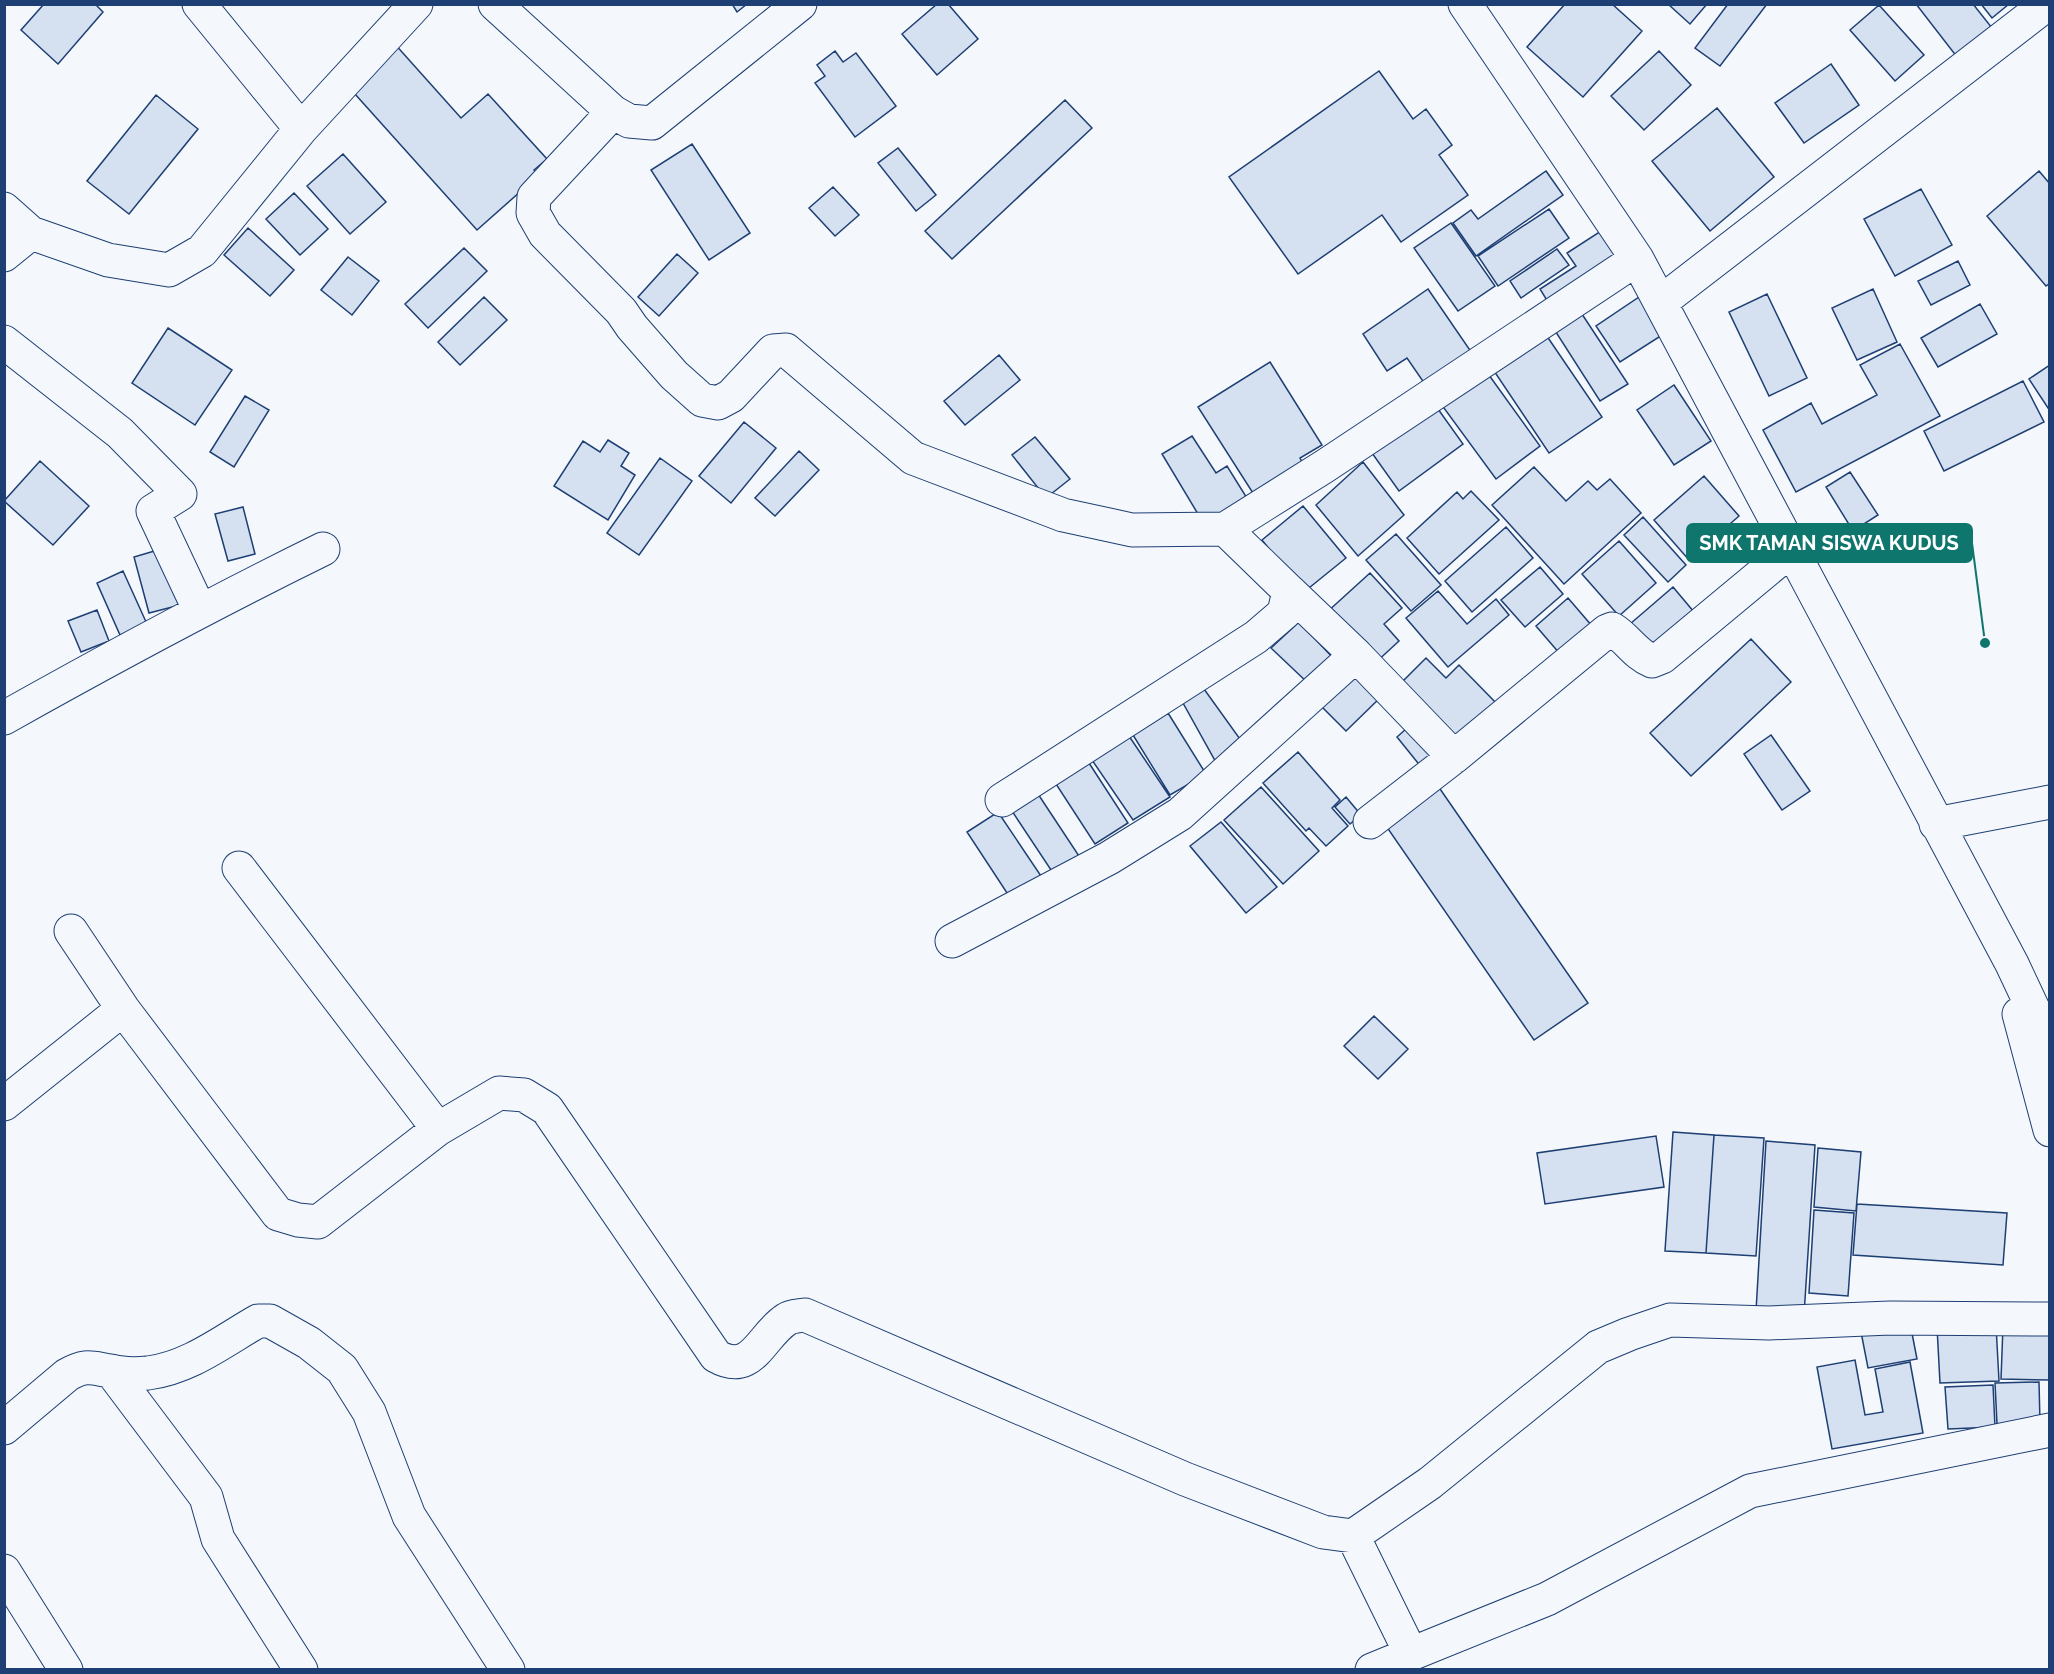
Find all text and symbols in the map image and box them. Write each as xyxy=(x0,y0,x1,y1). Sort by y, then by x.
callout: SMK TAMAN SISWA KUDUS xyxy=(1687,524,1972,562)
text: SMK TAMAN SISWA KUDUS xyxy=(1699,531,1959,555)

